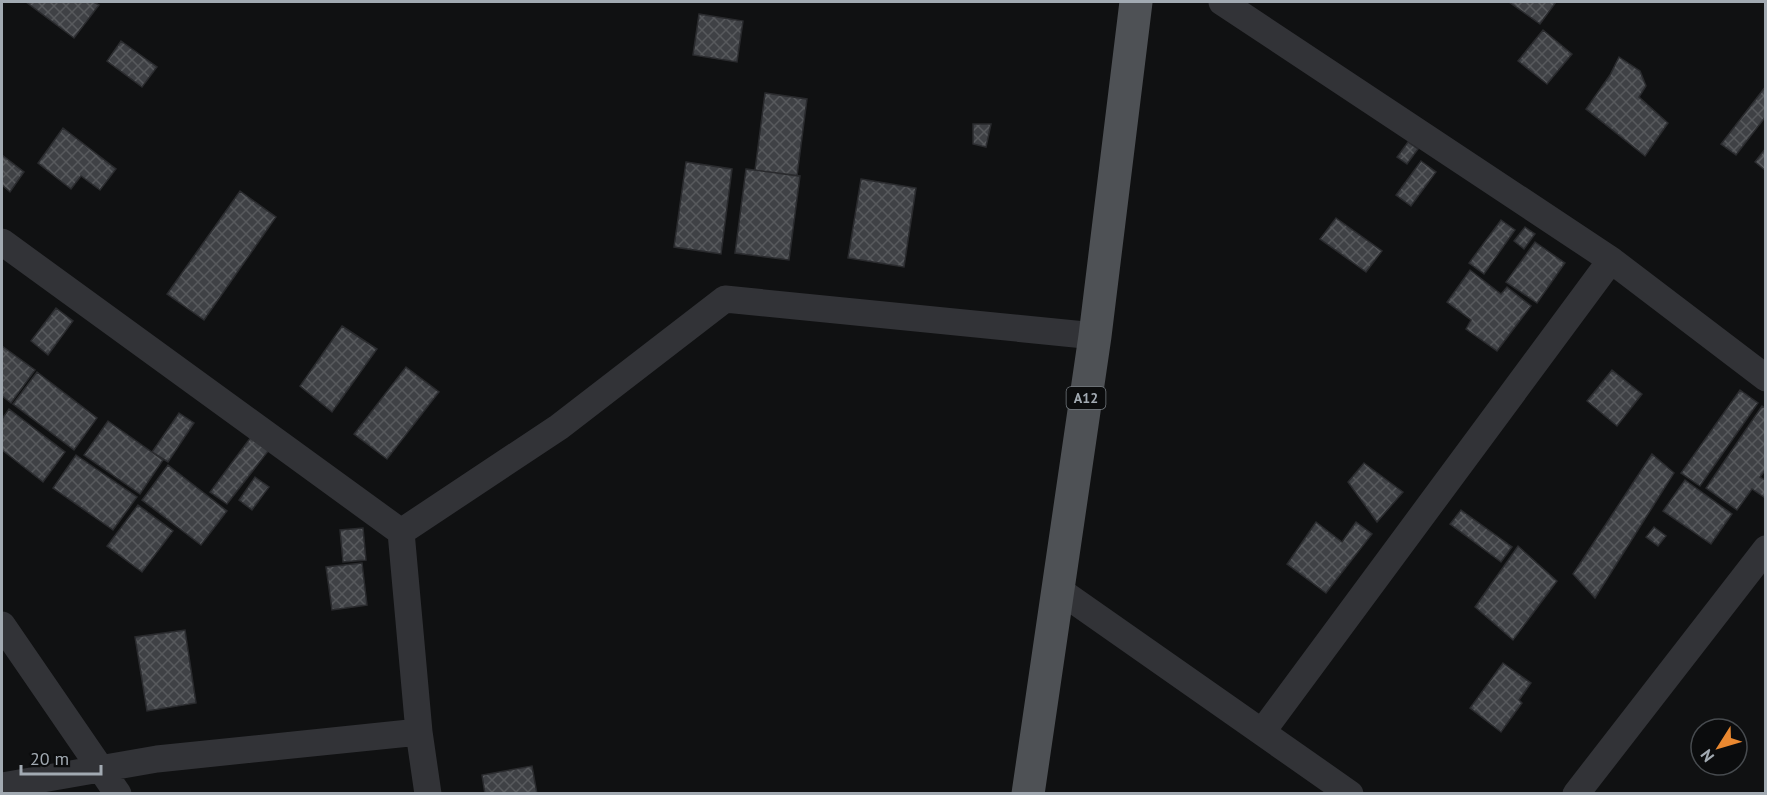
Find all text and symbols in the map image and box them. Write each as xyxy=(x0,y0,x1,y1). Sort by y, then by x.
road number: A12 xyxy=(1066,387,1106,409)
north arrow xyxy=(1689,717,1749,777)
scale bar xyxy=(21,738,100,776)
text: N xyxy=(1696,746,1718,766)
text: 20 m xyxy=(30,747,69,770)

